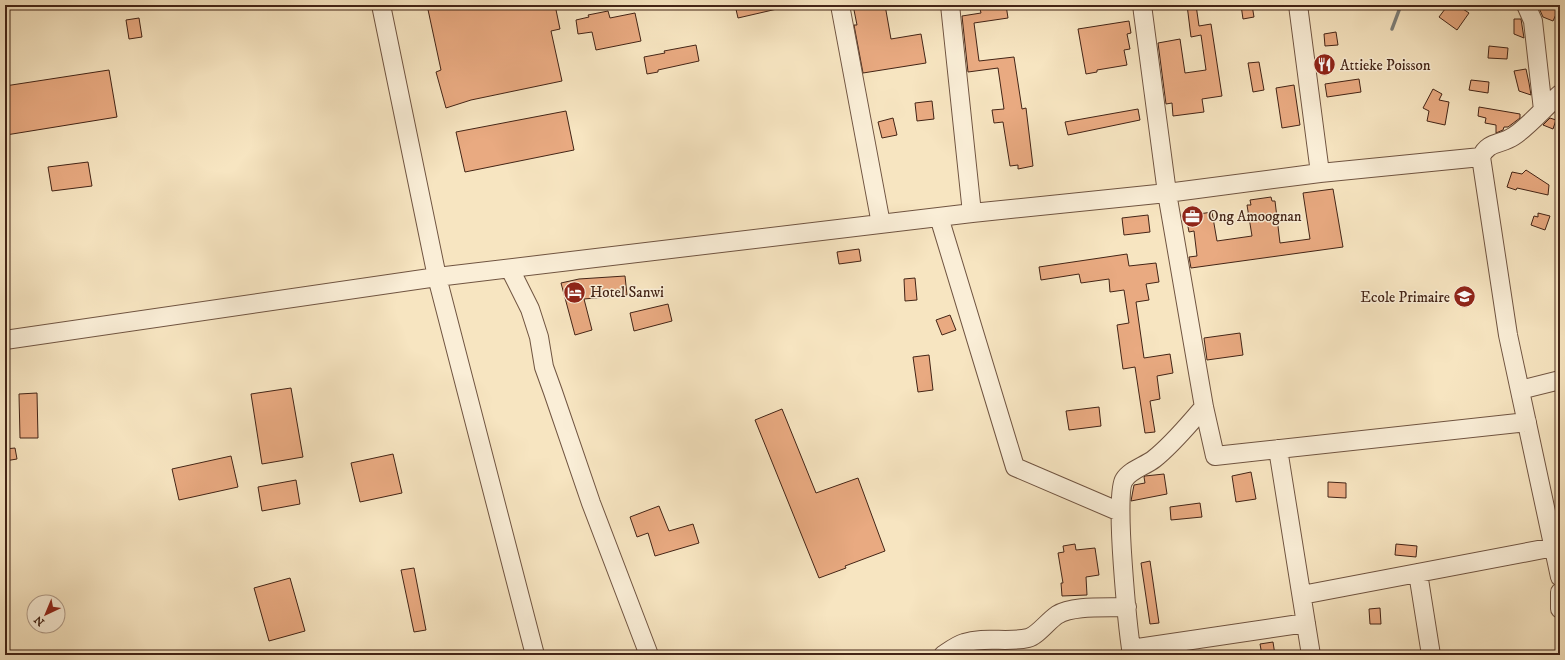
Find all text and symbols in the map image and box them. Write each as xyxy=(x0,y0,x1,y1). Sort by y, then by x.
restaurant icon: Attieke Poisson xyxy=(1312,52,1338,78)
place label: Attieke Poisson xyxy=(1340,56,1431,75)
office icon: Ong Amoognan xyxy=(1180,203,1206,229)
place label: Ong Amoognan xyxy=(1208,207,1302,226)
hotel icon: Hotel Sanwi xyxy=(561,279,587,305)
place label: Hotel Sanwi xyxy=(590,283,664,302)
school or university icon: Ecole Primaire xyxy=(1452,284,1478,310)
place label: Ecole Primaire xyxy=(1360,288,1450,307)
north arrow xyxy=(26,594,66,634)
text: N xyxy=(32,612,48,629)

